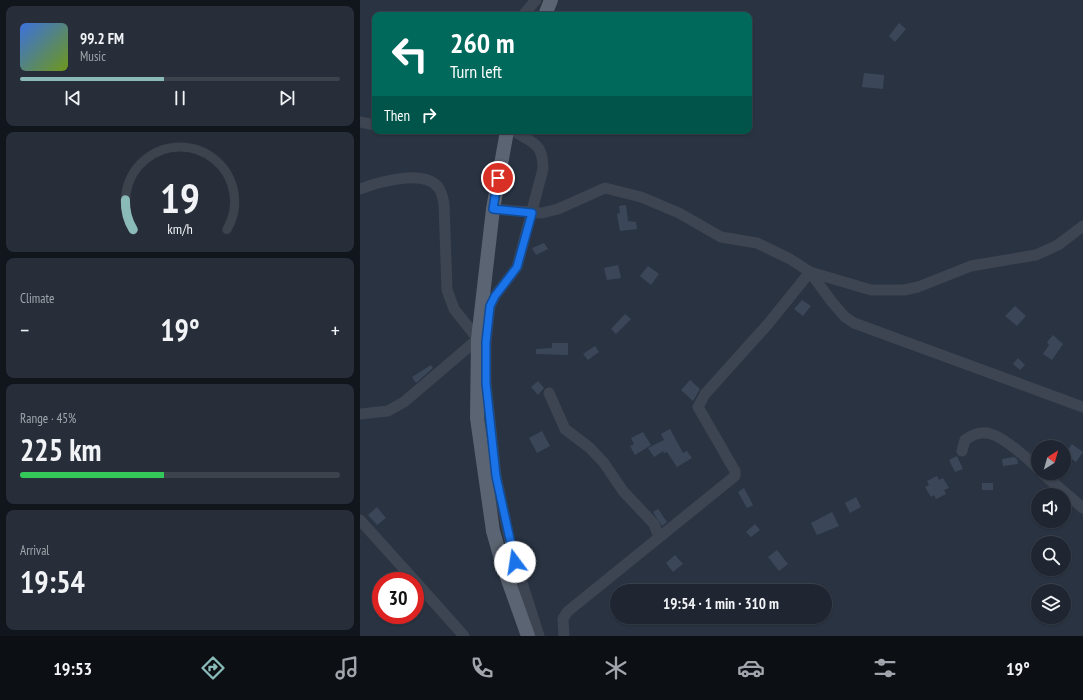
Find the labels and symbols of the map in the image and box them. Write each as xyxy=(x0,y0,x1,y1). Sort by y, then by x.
pin xyxy=(481,161,515,195)
north arrow xyxy=(1031,440,1071,480)
position arrow xyxy=(494,541,536,583)
speed limit sign: 30 xyxy=(372,572,424,624)

